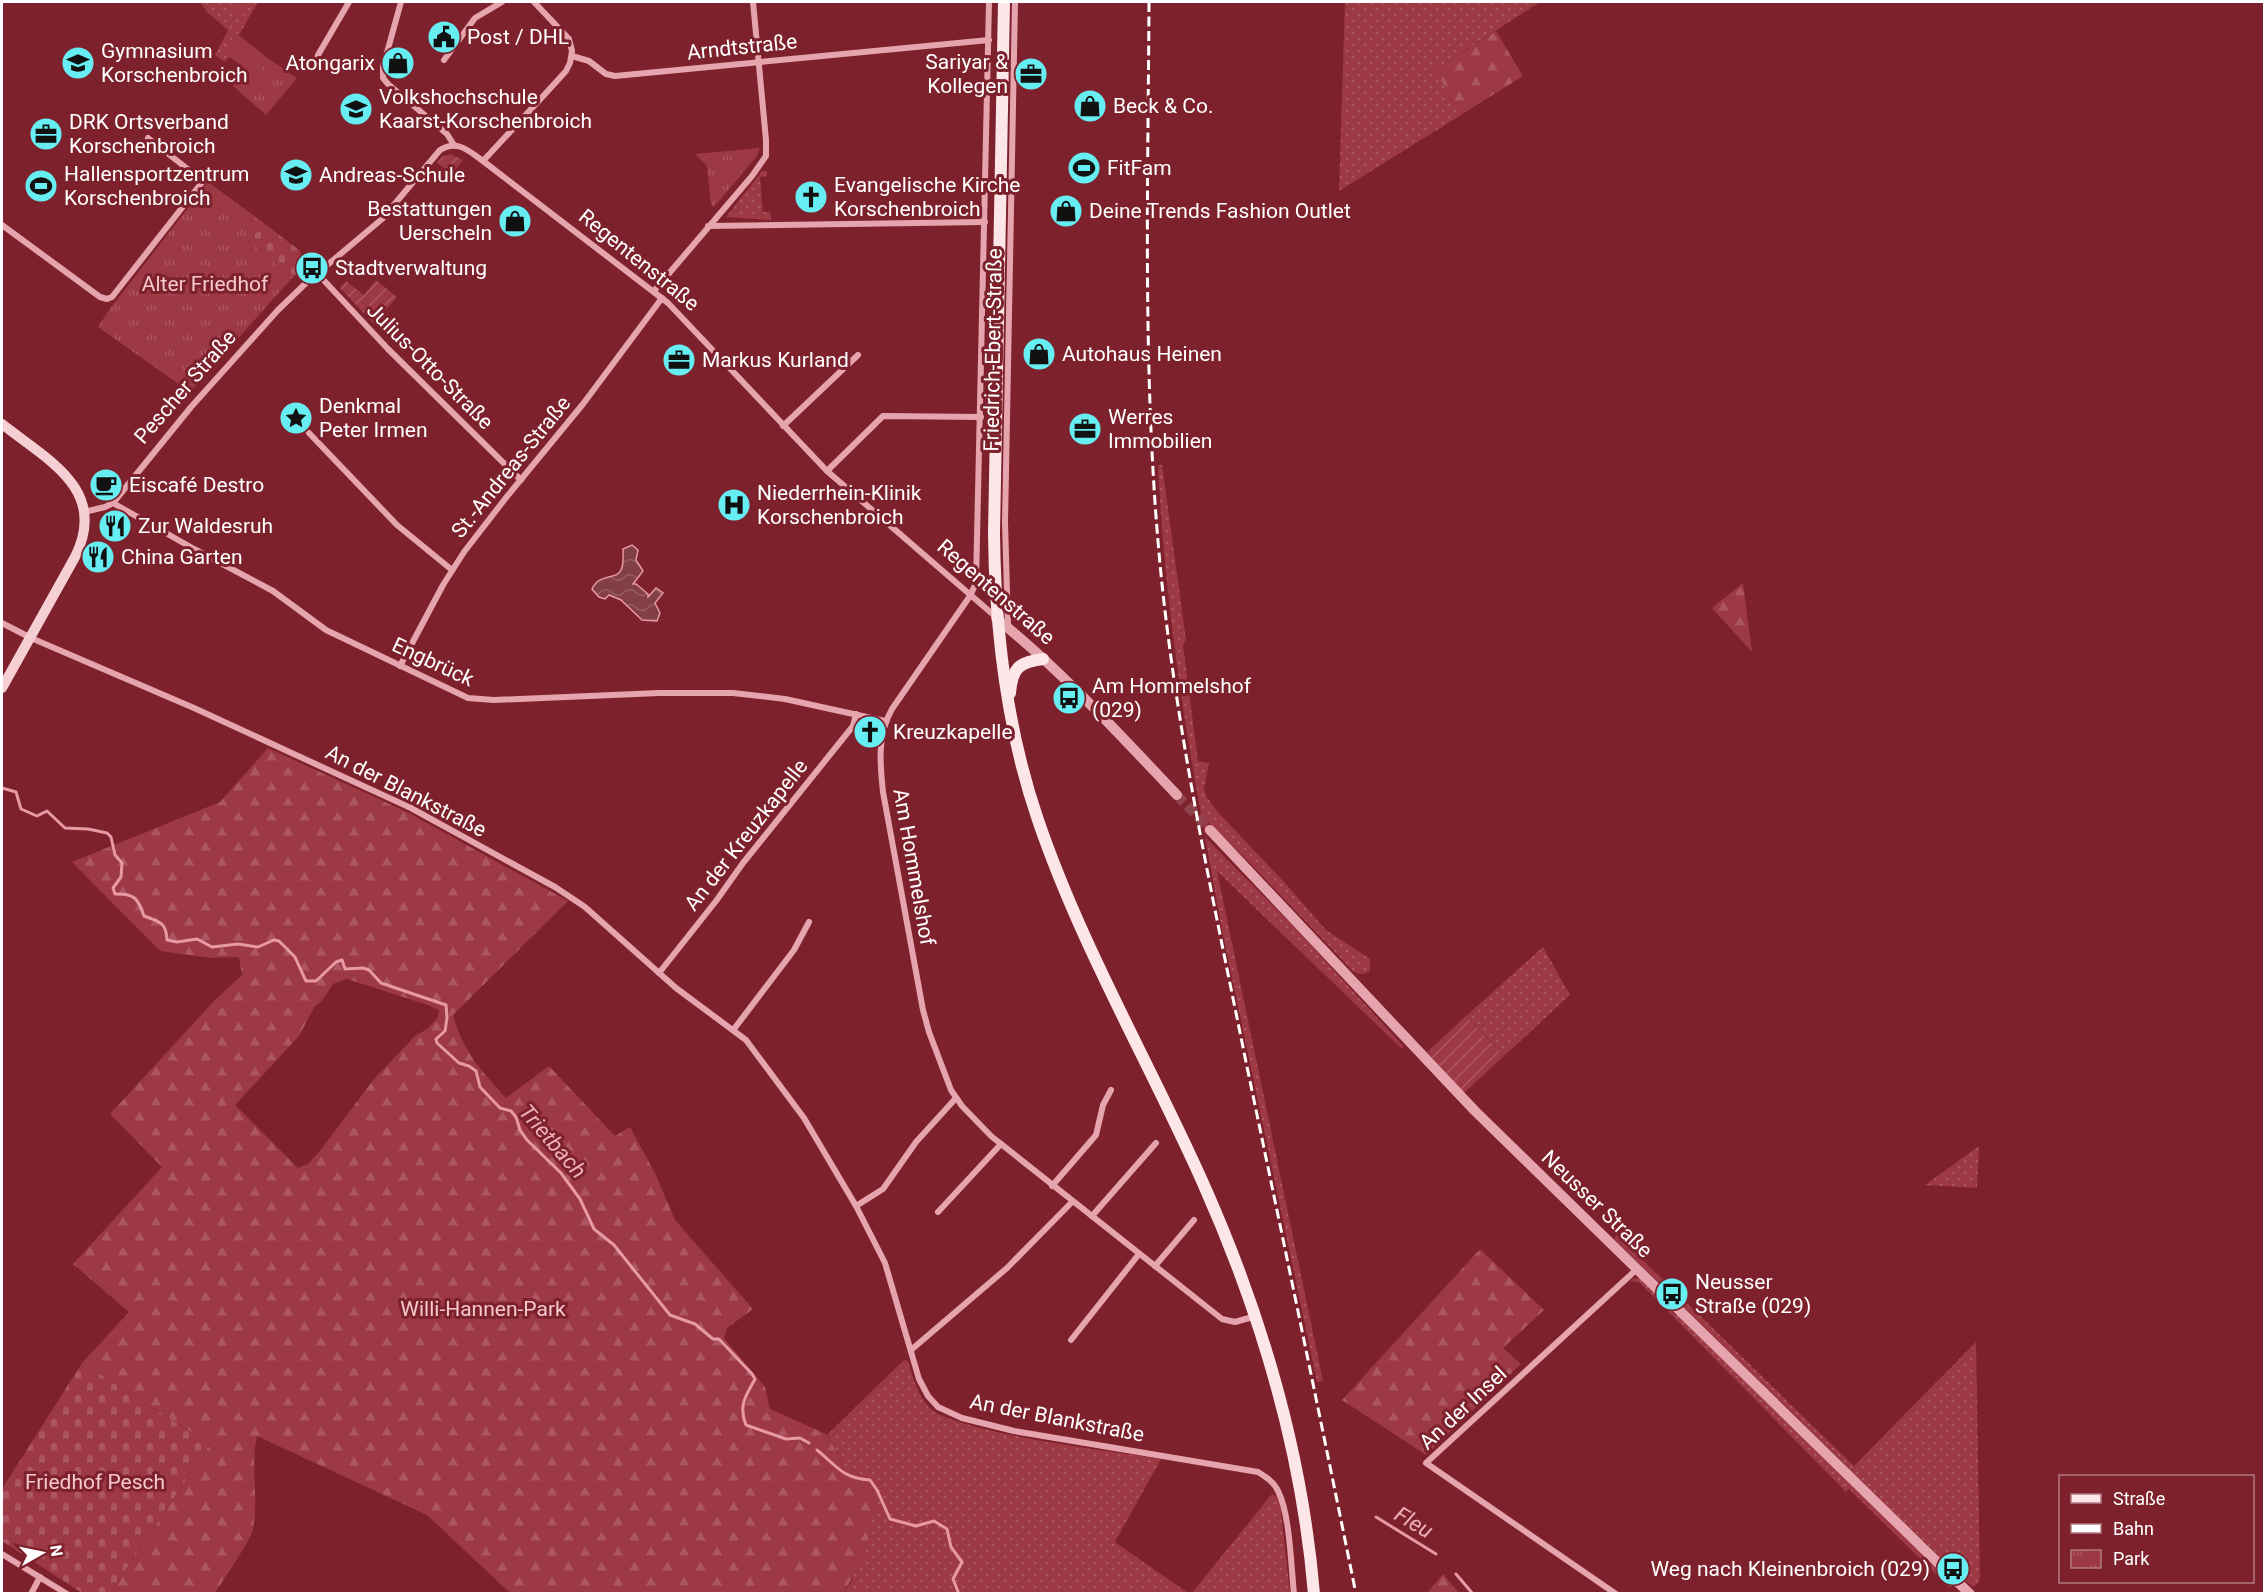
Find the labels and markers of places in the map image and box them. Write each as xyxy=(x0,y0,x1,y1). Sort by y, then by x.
public building icon: Post / DHL xyxy=(426,19,462,55)
place label: Post / DHL xyxy=(467,25,569,49)
place label: Gymnasium Korschenbroich xyxy=(101,39,247,87)
school or university icon: Gymnasium Korschenbroich xyxy=(60,45,96,81)
shop icon: Atongarix xyxy=(380,45,416,81)
place label: Sariyar & Kollegen xyxy=(925,50,1008,98)
place label: Atongarix xyxy=(285,51,375,75)
office icon: Sariyar & Kollegen xyxy=(1013,56,1049,92)
place label: Volkshochschule Kaarst-Korschenbroich xyxy=(379,85,592,133)
shop icon: Beck & Co. xyxy=(1072,88,1108,124)
school or university icon: Volkshochschule Kaarst-Korschenbroich xyxy=(338,91,374,127)
place label: Beck & Co. xyxy=(1113,94,1214,118)
place label: DRK Ortsverband Korschenbroich xyxy=(69,110,229,158)
office icon: DRK Ortsverband Korschenbroich xyxy=(28,116,64,152)
sports icon: FitFam xyxy=(1066,150,1102,186)
place label: FitFam xyxy=(1107,156,1172,180)
school or university icon: Andreas-Schule xyxy=(278,157,314,193)
place label: Hallensportzentrum Korschenbroich xyxy=(64,162,249,210)
place label: Andreas-Schule xyxy=(319,163,465,187)
sports icon: Hallensportzentrum Korschenbroich xyxy=(23,168,59,204)
place label: Evangelische Kirche Korschenbroich xyxy=(834,173,1021,221)
church icon: Evangelische Kirche Korschenbroich xyxy=(793,179,829,215)
shop icon: Deine Trends Fashion Outlet xyxy=(1048,193,1084,229)
place label: Bestattungen Uerscheln xyxy=(367,197,492,245)
place label: Deine Trends Fashion Outlet xyxy=(1089,199,1351,223)
shop icon: Bestattungen Uerscheln xyxy=(497,203,533,239)
bus stop icon: Stadtverwaltung xyxy=(294,250,330,286)
place label: Stadtverwaltung xyxy=(335,256,487,280)
shop icon: Autohaus Heinen xyxy=(1021,336,1057,372)
office icon: Markus Kurland xyxy=(661,342,697,378)
place label: Autohaus Heinen xyxy=(1062,342,1222,366)
place label: Markus Kurland xyxy=(702,348,849,372)
place label: Denkmal Peter Irmen xyxy=(319,394,428,442)
place icon: Denkmal Peter Irmen xyxy=(278,400,314,436)
place label: Werres Immobilien xyxy=(1108,405,1212,453)
office icon: Werres Immobilien xyxy=(1067,411,1103,447)
cafe icon: Eiscafé Destro xyxy=(88,467,124,503)
place label: Eiscafé Destro xyxy=(129,473,264,497)
place label: Niederrhein-Klinik Korschenbroich xyxy=(757,481,922,529)
hospital icon: Niederrhein-Klinik Korschenbroich xyxy=(716,487,752,523)
restaurant icon: Zur Waldesruh xyxy=(97,508,133,544)
place label: Zur Waldesruh xyxy=(138,514,273,538)
restaurant icon: China Garten xyxy=(80,539,116,575)
place label: China Garten xyxy=(121,545,243,569)
place label: Am Hommelshof (029) xyxy=(1092,674,1252,722)
bus stop icon: Am Hommelshof (029) xyxy=(1051,680,1087,716)
church icon: Kreuzkapelle xyxy=(852,714,888,750)
place label: Kreuzkapelle xyxy=(893,720,1013,744)
place label: Neusser Straße (029) xyxy=(1695,1270,1811,1318)
bus stop icon: Neusser Straße (029) xyxy=(1654,1276,1690,1312)
bus stop icon: Weg nach Kleinenbroich (029) xyxy=(1935,1551,1971,1587)
place label: Weg nach Kleinenbroich (029) xyxy=(1650,1557,1930,1581)

